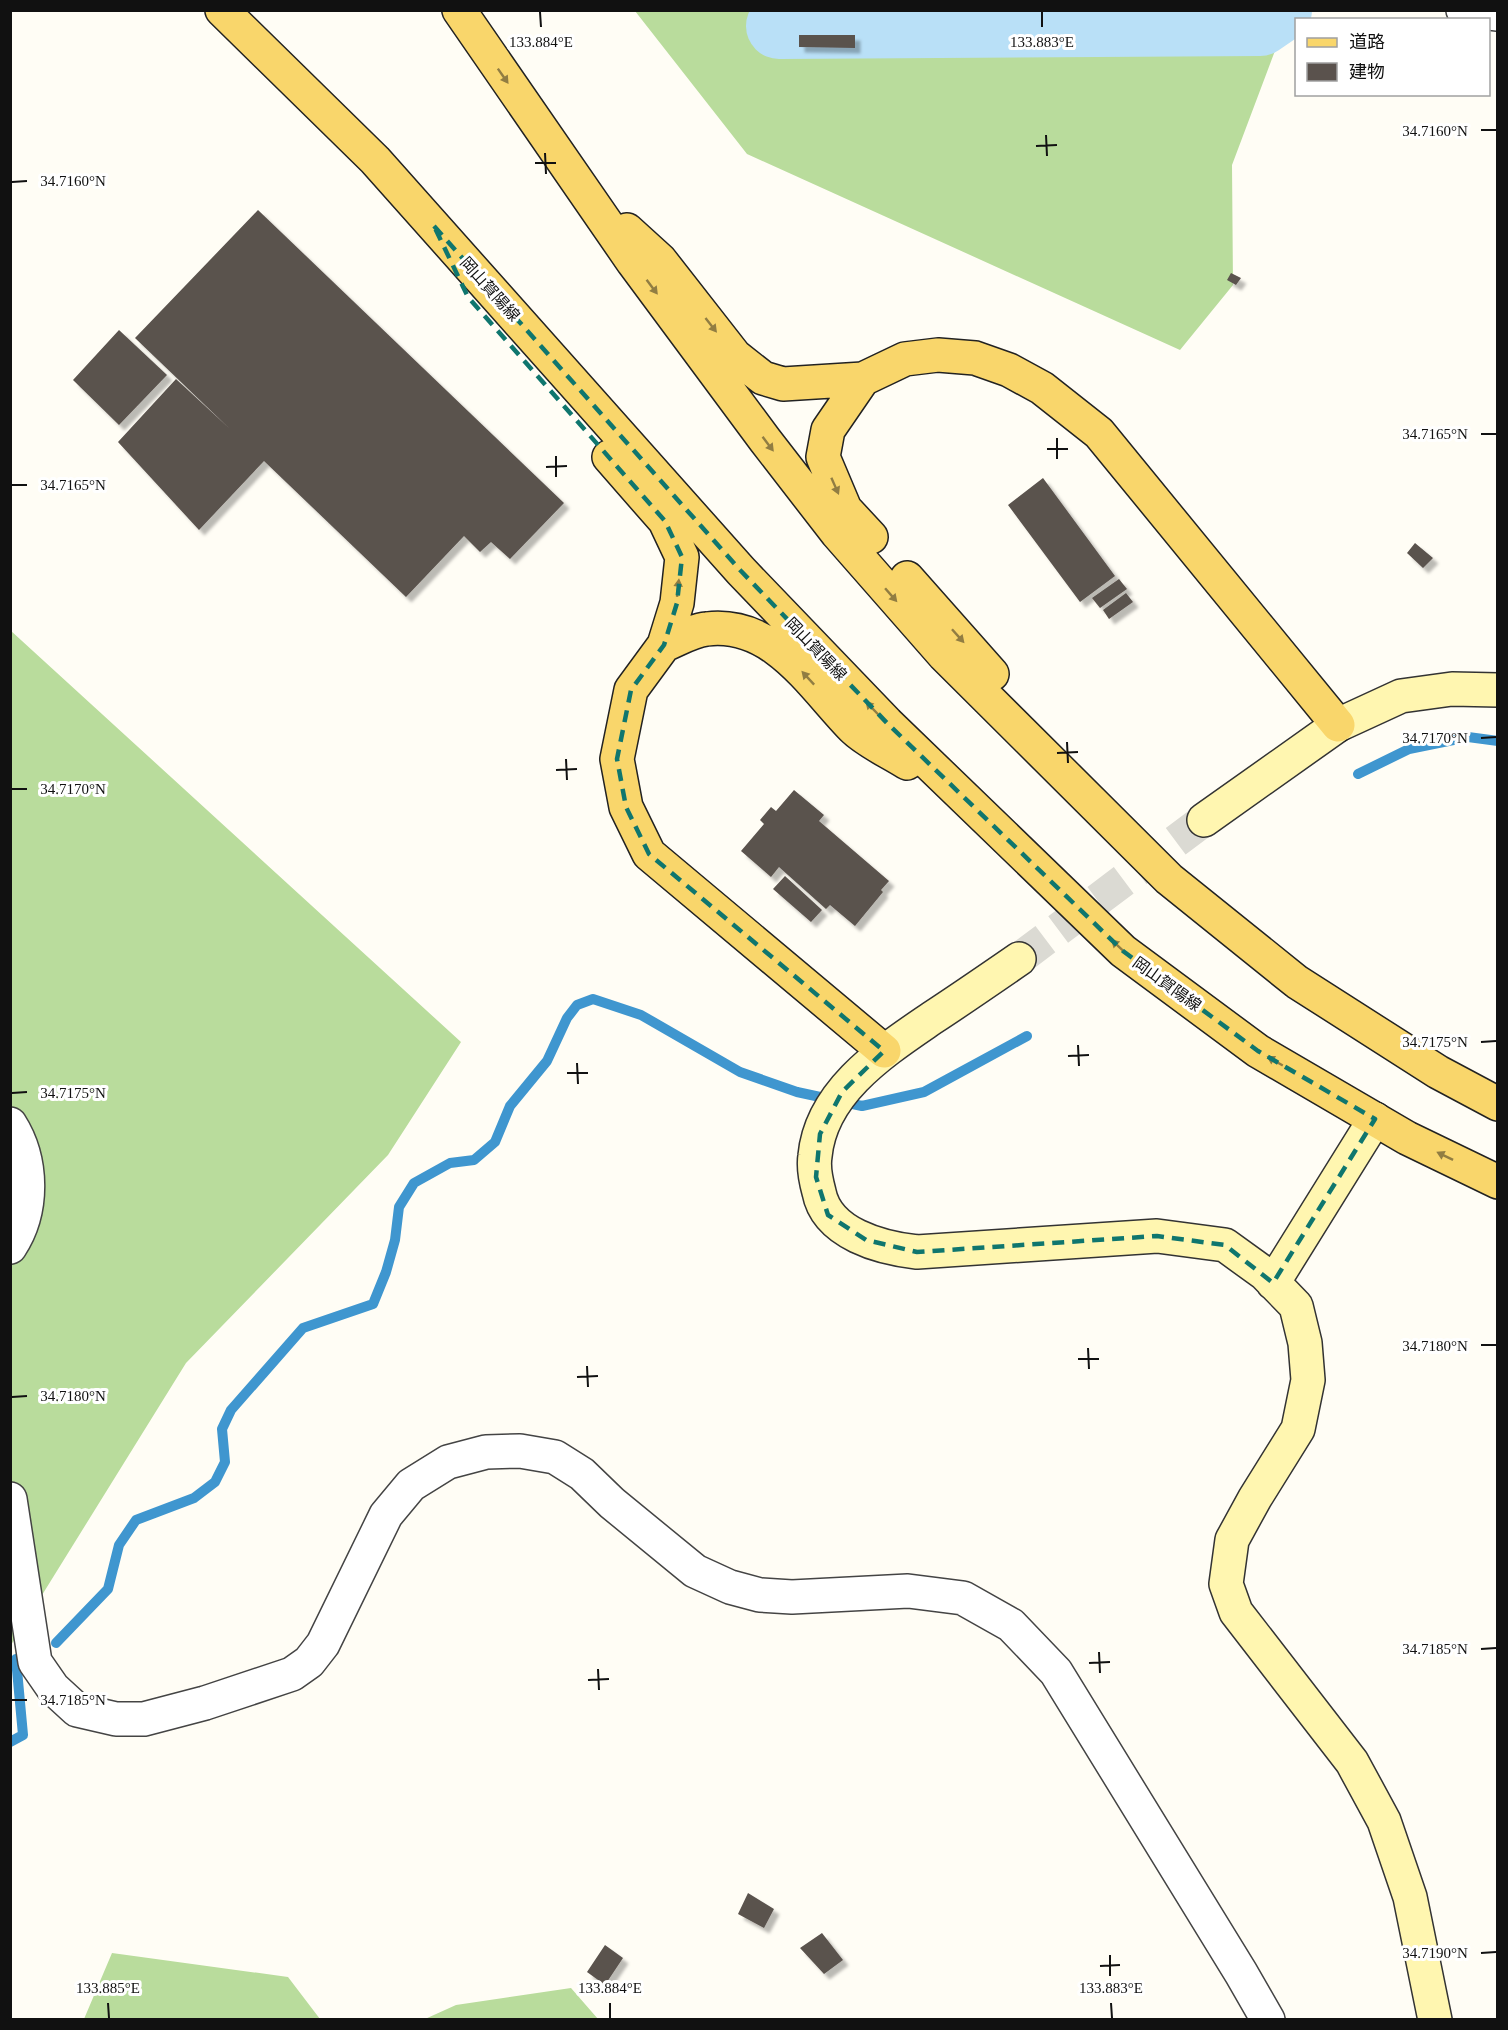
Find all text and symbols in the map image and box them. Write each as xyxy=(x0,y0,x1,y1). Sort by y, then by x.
legend xyxy=(1295,18,1490,96)
text: 道路 xyxy=(1349,32,1385,52)
text: 133.884°E xyxy=(509,34,573,50)
text: 133.883°E xyxy=(1010,34,1074,50)
text: 建物 xyxy=(1349,62,1385,82)
one-way arrow xyxy=(497,68,509,84)
text: 34.7160°N xyxy=(1402,123,1468,139)
text: 34.7160°N xyxy=(40,173,106,189)
street label: 岡山賀陽線 xyxy=(457,254,523,324)
one-way arrow xyxy=(645,280,657,295)
one-way arrow xyxy=(705,317,717,333)
text: 34.7165°N xyxy=(1402,426,1468,442)
one-way arrow xyxy=(762,436,774,451)
text: 34.7165°N xyxy=(40,477,106,493)
one-way arrow xyxy=(831,477,840,494)
one-way arrow xyxy=(673,579,683,598)
one-way arrow xyxy=(884,587,897,602)
street label: 岡山賀陽線 xyxy=(782,614,850,684)
one-way arrow xyxy=(951,628,964,643)
one-way arrow xyxy=(801,671,815,686)
one-way arrow xyxy=(866,701,879,716)
text: 34.7170°N xyxy=(1402,730,1468,746)
text: 34.7170°N xyxy=(40,781,106,797)
one-way arrow xyxy=(1110,939,1125,953)
street label: 岡山賀陽線 xyxy=(1130,954,1204,1014)
text: 34.7175°N xyxy=(1402,1034,1468,1050)
one-way arrow xyxy=(1267,1055,1283,1066)
text: 34.7175°N xyxy=(40,1085,106,1101)
one-way arrow xyxy=(1436,1152,1453,1161)
text: 34.7180°N xyxy=(1402,1338,1468,1354)
text: 34.7180°N xyxy=(40,1388,106,1404)
text: 34.7185°N xyxy=(1402,1641,1468,1657)
text: 34.7185°N xyxy=(40,1692,106,1708)
text: 34.7190°N xyxy=(1402,1945,1468,1961)
text: 133.885°E xyxy=(76,1980,140,1996)
text: 133.884°E xyxy=(578,1980,642,1996)
text: 133.883°E xyxy=(1079,1980,1143,1996)

